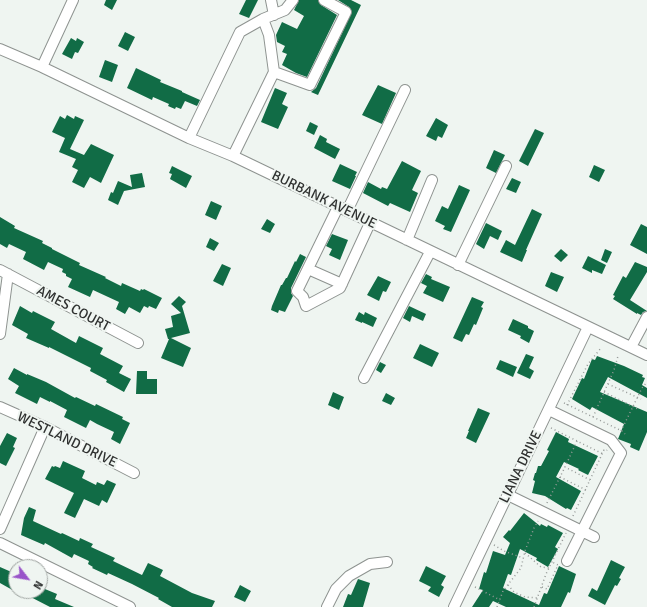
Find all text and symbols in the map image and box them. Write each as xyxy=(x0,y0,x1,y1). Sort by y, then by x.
street label: BURBANK AVENUE xyxy=(269,167,379,233)
street label: AMES COURT xyxy=(33,283,113,335)
street label: WESTLAND DRIVE xyxy=(14,409,120,471)
street label: LIANA DRIVE xyxy=(496,428,546,506)
north arrow xyxy=(8,559,48,599)
text: N xyxy=(30,578,45,592)

